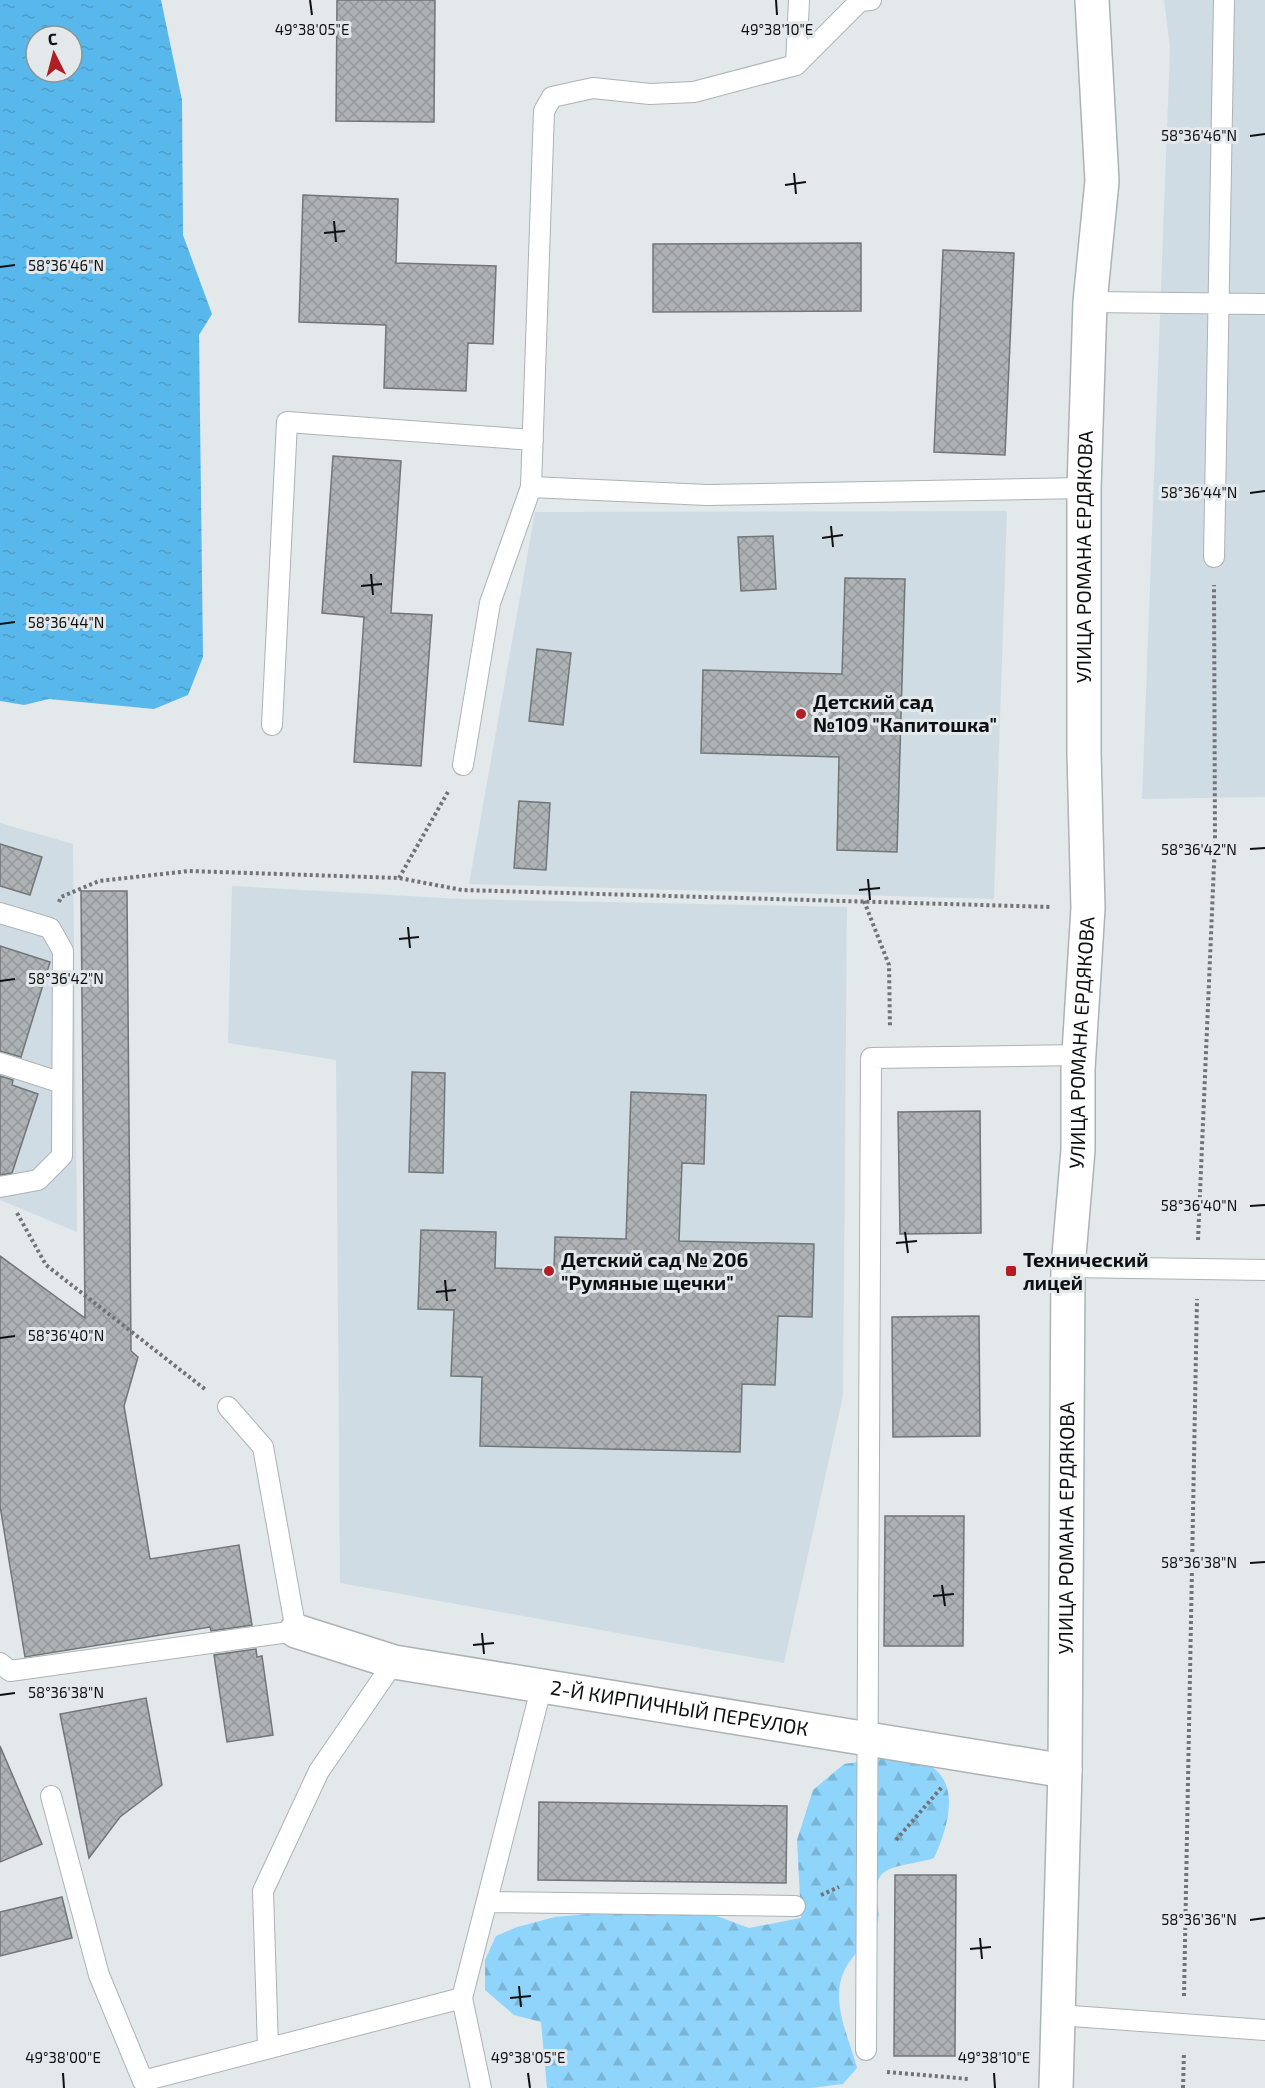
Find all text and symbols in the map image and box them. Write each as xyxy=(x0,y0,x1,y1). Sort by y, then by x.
text: 49°38'05"E xyxy=(275,20,349,38)
text: 49°38'10"E xyxy=(741,20,813,38)
north arrow xyxy=(24,24,84,84)
text: С xyxy=(47,29,58,49)
text: 58°36'46"N xyxy=(1161,126,1237,144)
text: 58°36'46"N xyxy=(28,256,104,274)
street label: УЛИЦА РОМАНА ЕРДЯКОВА xyxy=(1071,430,1097,683)
text: 58°36'44"N xyxy=(1161,483,1237,501)
text: 58°36'44"N xyxy=(28,613,104,631)
place label: Детский сад №109 "Капитошка" xyxy=(813,689,997,736)
marker: Детский сад №109 "Капитошка" xyxy=(794,707,808,721)
text: 58°36'42"N xyxy=(1161,840,1237,858)
street label: УЛИЦА РОМАНА ЕРДЯКОВА xyxy=(1063,915,1098,1170)
text: 58°36'42"N xyxy=(28,969,104,987)
text: 58°36'40"N xyxy=(1161,1196,1237,1214)
place label: Детский сад № 206 "Румяные щечки" xyxy=(561,1247,748,1294)
place label: Технический лицей xyxy=(1023,1247,1148,1294)
marker: Детский сад № 206 "Румяные щечки" xyxy=(542,1264,556,1278)
marker: Технический лицей xyxy=(1004,1264,1018,1278)
text: 58°36'40"N xyxy=(28,1326,104,1344)
street label: УЛИЦА РОМАНА ЕРДЯКОВА xyxy=(1053,1401,1078,1655)
text: 58°36'38"N xyxy=(1161,1553,1237,1571)
street label: 2-Й КИРПИЧНЫЙ ПЕРЕУЛОК xyxy=(549,1675,810,1740)
text: 58°36'38"N xyxy=(28,1683,104,1701)
text: 58°36'36"N xyxy=(1161,1910,1237,1928)
text: 49°38'00"E xyxy=(25,2048,101,2066)
text: 49°38'05"E xyxy=(491,2048,565,2066)
text: 49°38'10"E xyxy=(958,2048,1030,2066)

